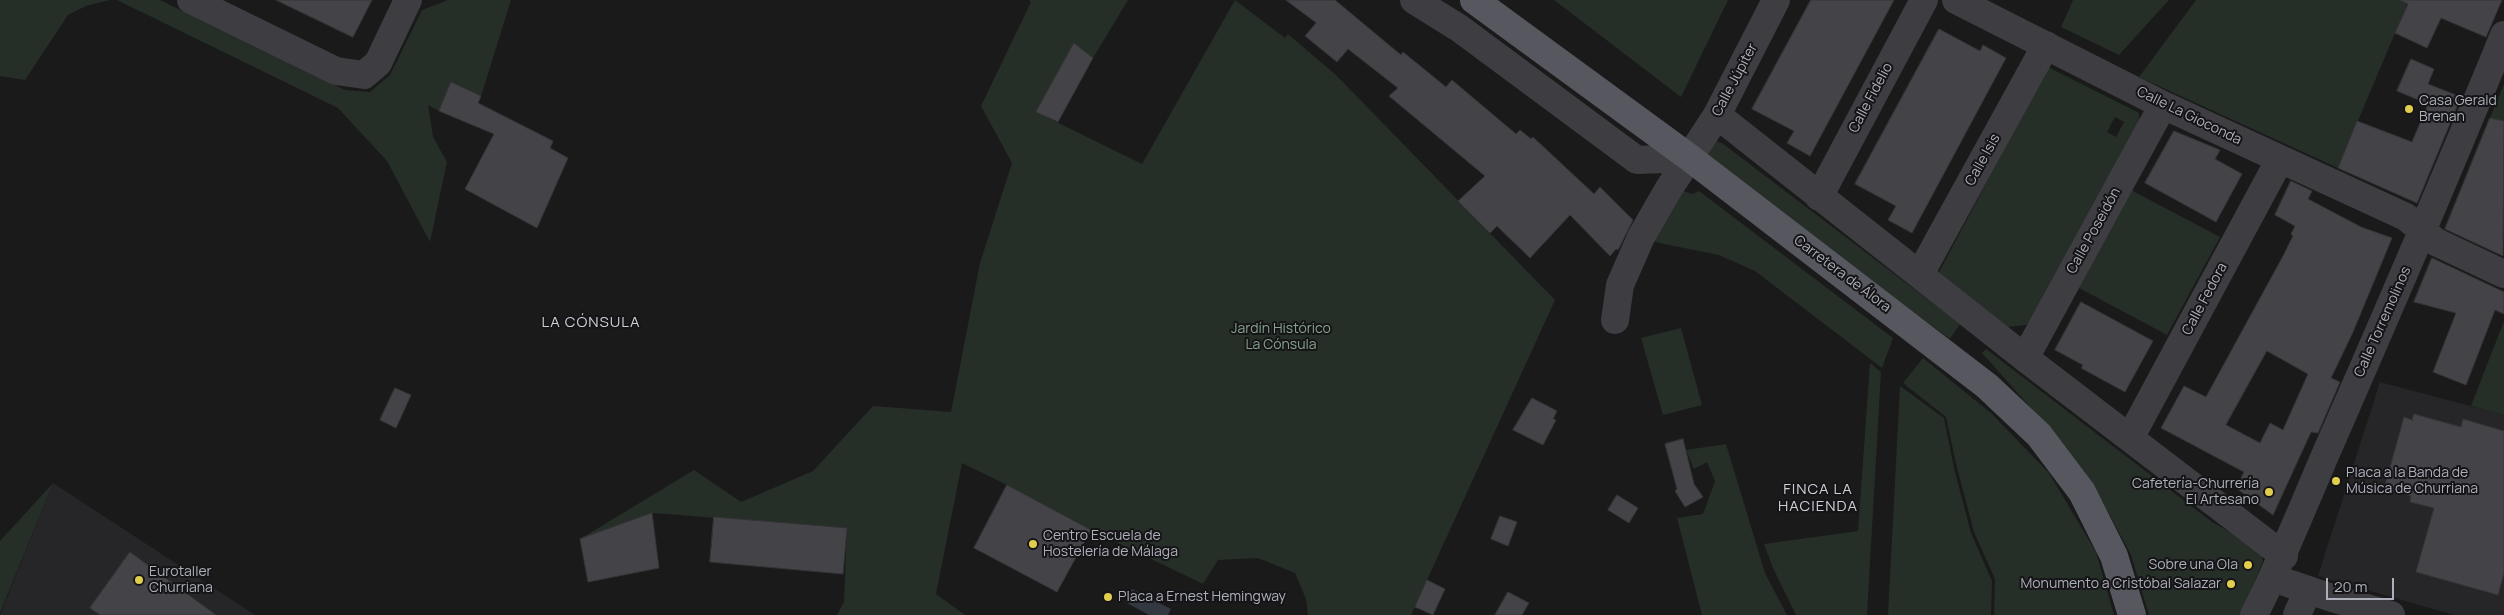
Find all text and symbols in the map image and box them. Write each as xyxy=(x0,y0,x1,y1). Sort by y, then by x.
street label: Calle Júpiter xyxy=(1709,41,1761,119)
street label: Calle Fidelio xyxy=(1846,60,1896,136)
street label: Calle La Gioconda xyxy=(2134,83,2244,149)
place label: Casa Gerald Brenan xyxy=(2419,93,2497,125)
marker: Casa Gerald Brenan xyxy=(2403,103,2415,115)
street label: Calle Isis xyxy=(1962,131,2004,189)
street label: Calle Poseidón xyxy=(2063,185,2125,277)
street label: Carretera de Álora xyxy=(1790,232,1894,316)
street label: Calle Fedora xyxy=(2179,260,2231,338)
street label: Calle Torremolinos xyxy=(2351,264,2415,380)
district label: LA CÓNSULA xyxy=(540,314,642,332)
park label: Jardín Histórico La Cónsula xyxy=(1231,321,1331,354)
place label: Placa a la Banda de Música de Churriana xyxy=(2346,465,2478,498)
marker: Placa a la Banda de Música de Churriana xyxy=(2330,475,2342,487)
place label: Cafetería-Churrería El Artesano xyxy=(2132,476,2259,508)
district label: FINCA LA HACIENDA xyxy=(1777,481,1859,516)
marker: Cafetería-Churrería El Artesano xyxy=(2263,486,2275,498)
place label: Centro Escuela de Hostelería de Málaga xyxy=(1043,528,1178,560)
marker: Centro Escuela de Hostelería de Málaga xyxy=(1027,538,1039,550)
place label: Sobre una Ola xyxy=(2149,557,2238,573)
marker: Sobre una Ola xyxy=(2242,559,2254,571)
place label: Eurotaller Churriana xyxy=(149,564,213,596)
scale bar xyxy=(2329,568,2396,600)
marker: Eurotaller Churriana xyxy=(133,574,145,586)
place label: Monumento a Cristóbal Salazar xyxy=(2021,576,2221,592)
text: 20 m xyxy=(2334,576,2367,597)
marker: Monumento a Cristóbal Salazar xyxy=(2225,578,2237,590)
place label: Placa a Ernest Hemingway xyxy=(1118,589,1286,605)
marker: Placa a Ernest Hemingway xyxy=(1102,591,1114,603)

